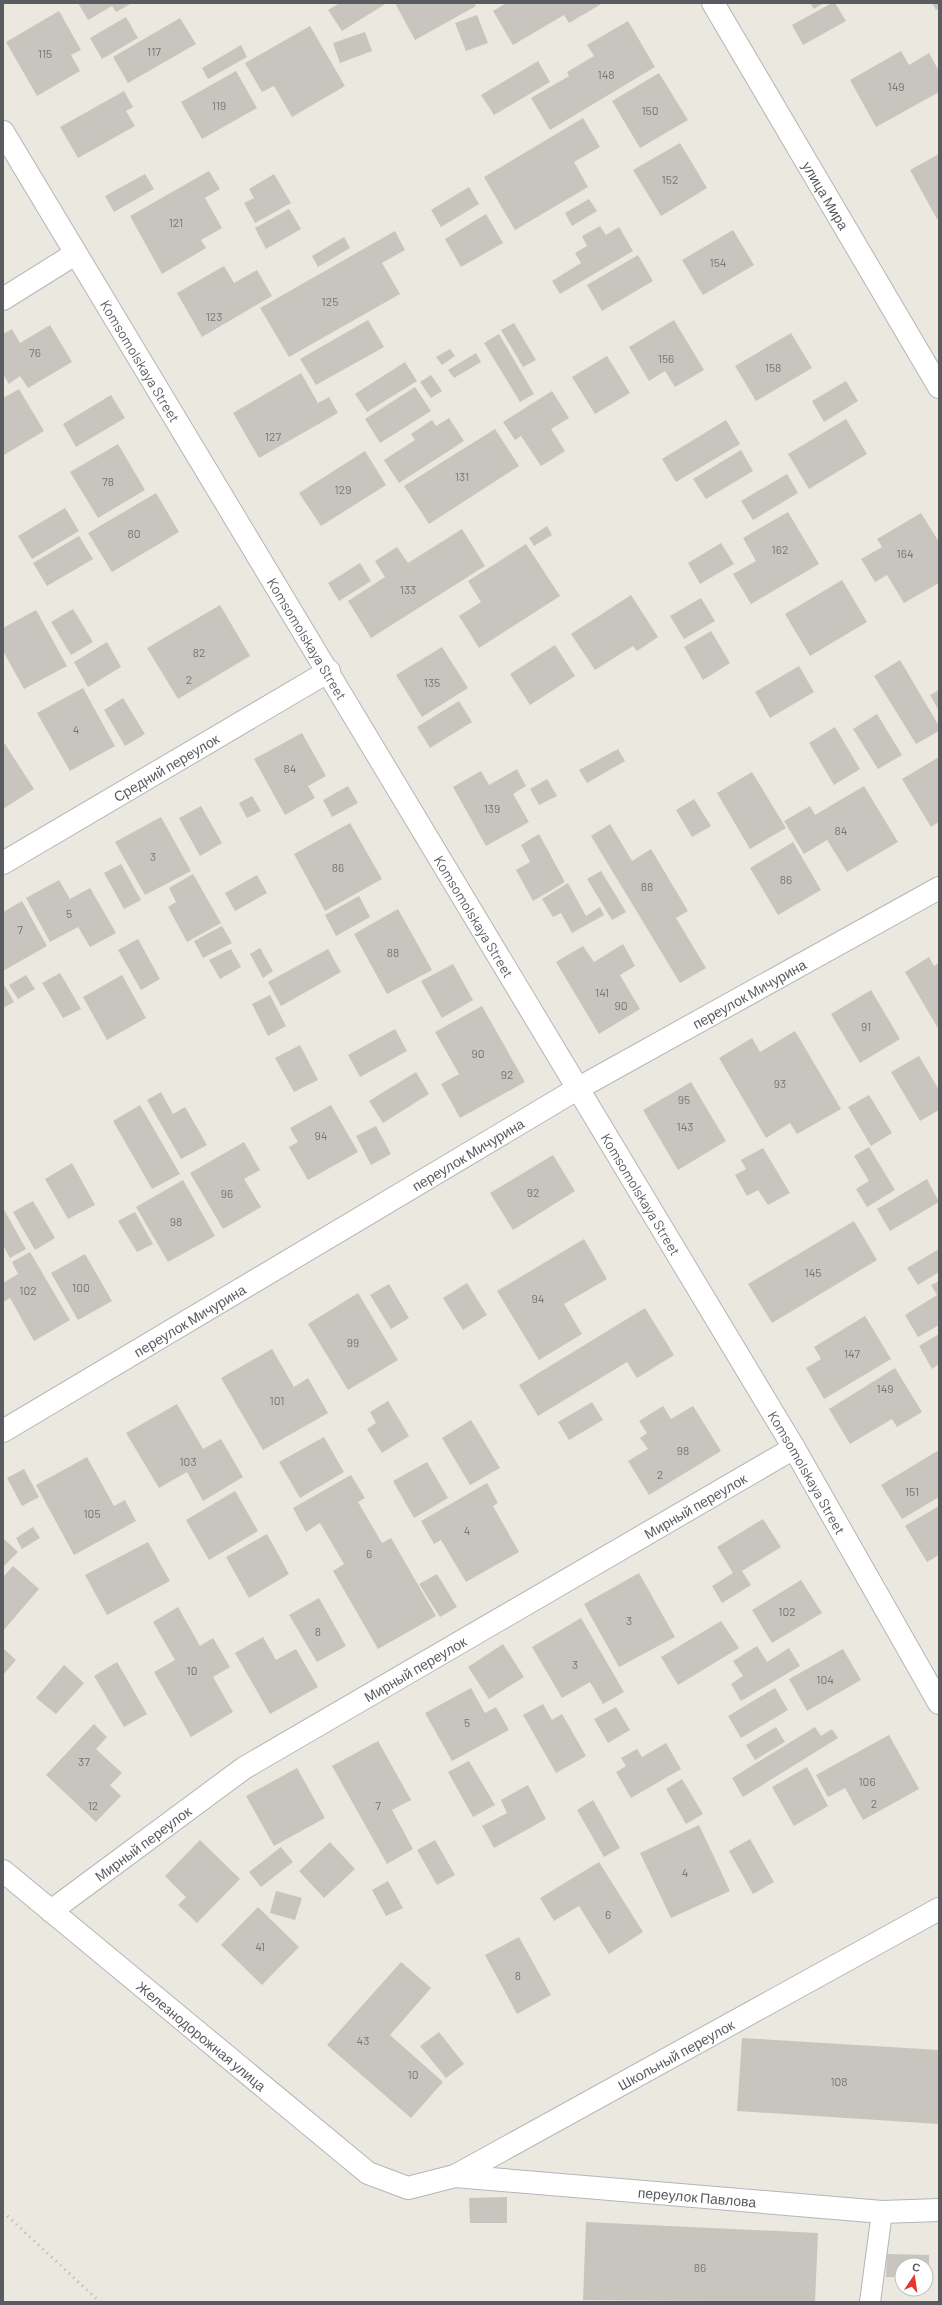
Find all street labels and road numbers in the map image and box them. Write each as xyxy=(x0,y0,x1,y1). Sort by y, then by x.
street label: улица Мира xyxy=(799,158,853,233)
street label: Komsomolskaya Street xyxy=(97,297,184,425)
street label: Komsomolskaya Street xyxy=(264,574,351,703)
street label: Средний переулок xyxy=(110,729,222,805)
street label: Komsomolskaya Street xyxy=(431,852,518,980)
street label: переулок Мичурина xyxy=(689,955,809,1032)
street label: переулок Мичурина xyxy=(409,1114,527,1194)
street label: Komsomolskaya Street xyxy=(598,1130,685,1258)
street label: переулок Мичурина xyxy=(130,1280,249,1360)
street label: Komsomolskaya Street xyxy=(765,1407,850,1537)
street label: Мирный переулок xyxy=(641,1469,750,1542)
street label: Мирный переулок xyxy=(361,1632,470,1705)
street label: Мирный переулок xyxy=(91,1801,195,1884)
street label: Железнодорожная улица xyxy=(134,1977,270,2094)
street label: Школьный переулок xyxy=(615,2015,738,2093)
street label: переулок Павлова xyxy=(637,2183,757,2210)

